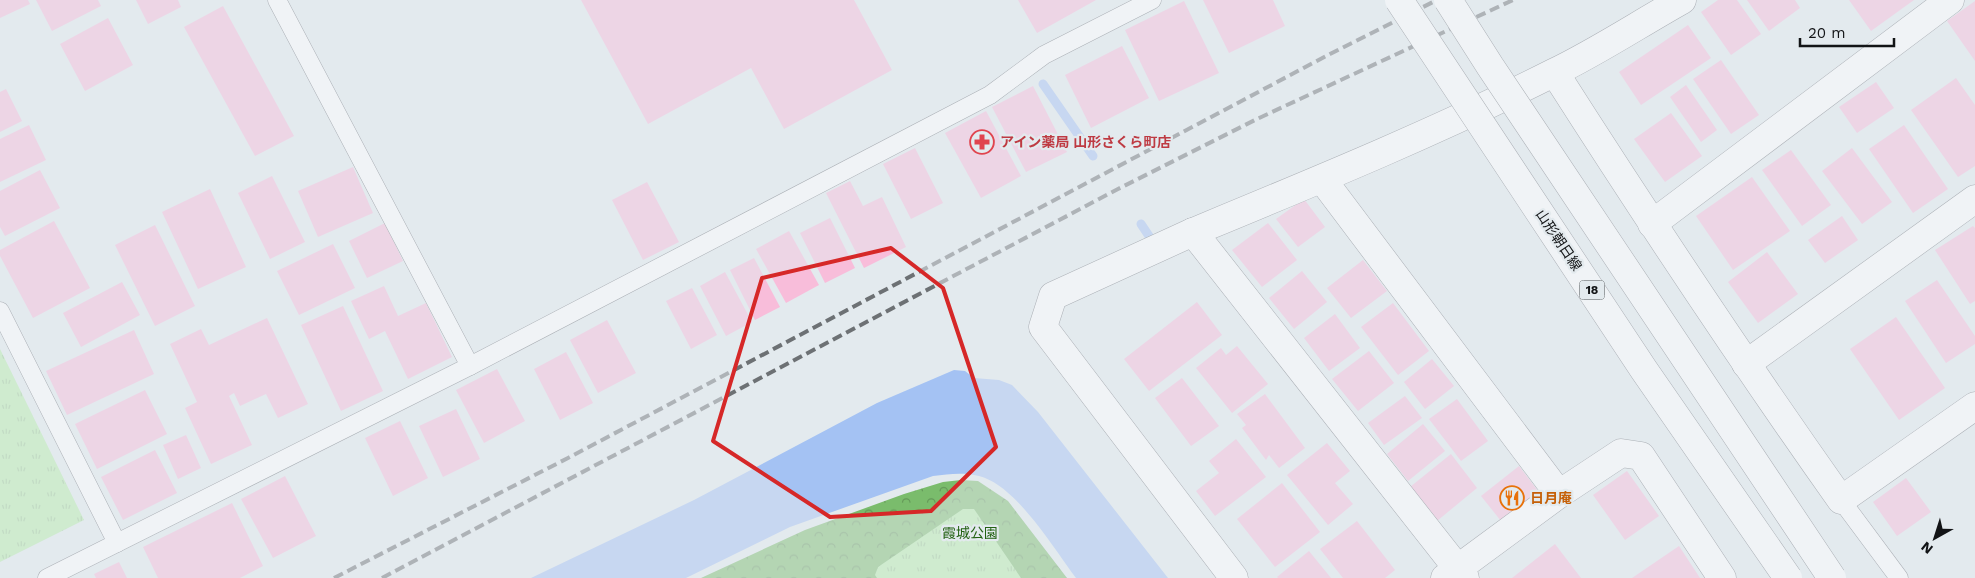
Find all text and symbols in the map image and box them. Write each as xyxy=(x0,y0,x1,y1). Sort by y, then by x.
scale bar xyxy=(1800,15,1894,47)
text: 20 m xyxy=(1808,24,1846,42)
pharmacy icon: アイン薬局 山形さくら町店 xyxy=(969,129,995,155)
place label: アイン薬局 山形さくら町店 xyxy=(1000,134,1171,150)
street label: 山形朝日線 xyxy=(1533,207,1585,273)
road number: 18 xyxy=(1580,280,1604,300)
restaurant icon: 日月庵 xyxy=(1499,485,1525,511)
place label: 日月庵 xyxy=(1530,490,1572,506)
north arrow xyxy=(1910,513,1960,563)
park label: 霞城公園 xyxy=(942,525,998,541)
text: N xyxy=(1918,539,1936,558)

